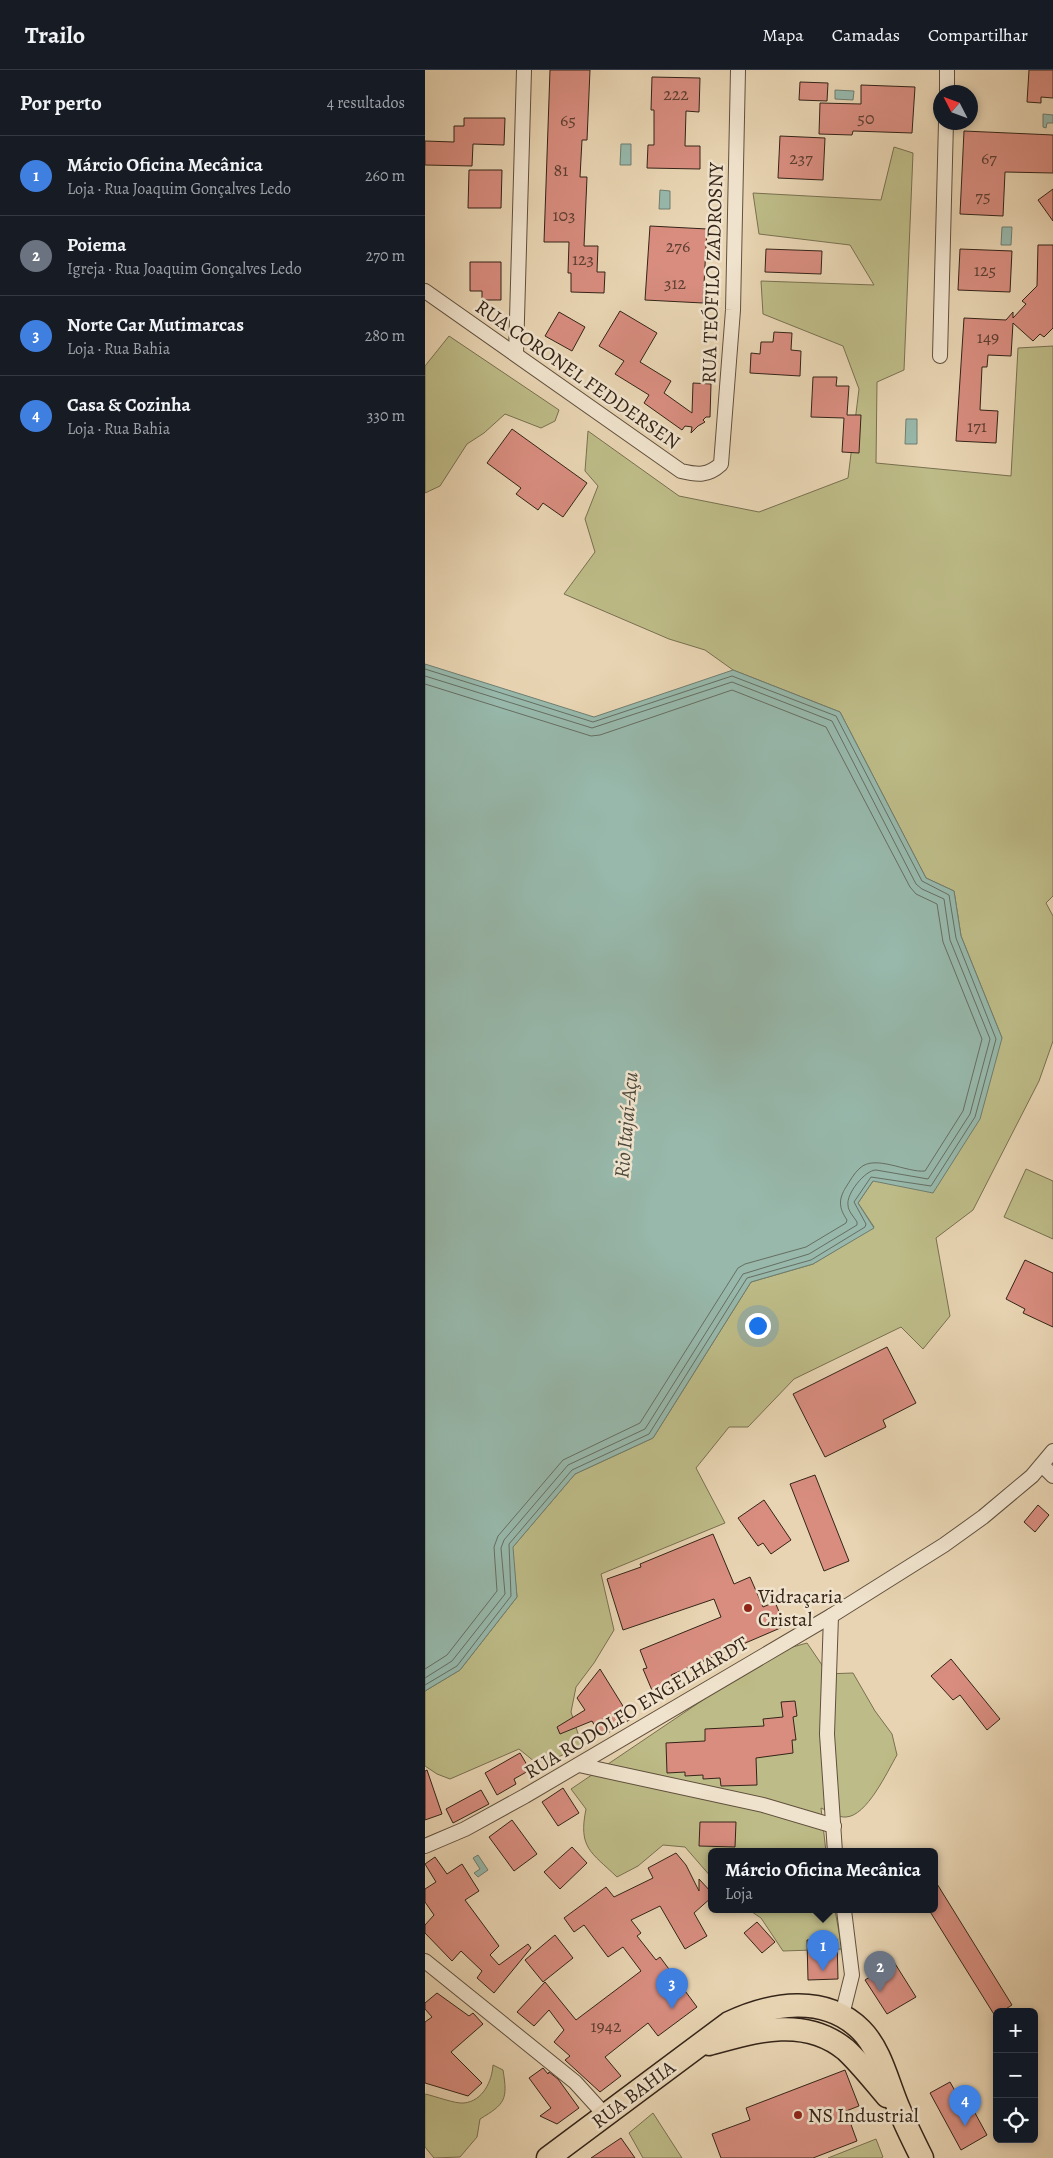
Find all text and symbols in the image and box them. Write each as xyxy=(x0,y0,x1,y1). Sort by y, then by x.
text: Trailo xyxy=(25,19,85,51)
text: Mapa xyxy=(762,23,804,47)
text: Camadas xyxy=(832,23,900,47)
text: Compartilhar xyxy=(928,23,1028,47)
house number: 222 xyxy=(663,82,689,106)
north arrow xyxy=(933,85,978,130)
text: Por perto xyxy=(20,89,102,117)
text: 4 resultados xyxy=(327,92,405,114)
house number: 50 xyxy=(857,106,875,130)
house number: 65 xyxy=(560,108,576,132)
house number: 237 xyxy=(789,146,813,170)
house number: 67 xyxy=(981,146,997,170)
text: Márcio Oficina Mecânica xyxy=(67,152,263,178)
house number: 81 xyxy=(554,158,568,182)
street label: RUA TEÓFILO ZADROSNY xyxy=(695,161,730,384)
text: 1 xyxy=(33,165,39,187)
text: 260 m xyxy=(365,165,405,187)
text: Loja · Rua Joaquim Gonçalves Ledo xyxy=(67,178,291,200)
house number: 75 xyxy=(975,184,991,208)
house number: 103 xyxy=(552,203,576,227)
text: Poiema xyxy=(67,232,127,258)
house number: 276 xyxy=(666,234,690,258)
text: 2 xyxy=(32,245,40,267)
text: 270 m xyxy=(366,245,405,267)
house number: 123 xyxy=(572,247,594,271)
text: Igreja · Rua Joaquim Gonçalves Ledo xyxy=(67,258,302,280)
house number: 125 xyxy=(974,258,996,282)
house number: 312 xyxy=(664,271,687,295)
street label: RUA CORONEL FEDDERSEN xyxy=(470,293,685,455)
text: Norte Car Mutimarcas xyxy=(67,312,244,338)
text: 3 xyxy=(33,325,39,347)
text: 280 m xyxy=(365,325,405,347)
house number: 149 xyxy=(977,325,999,349)
text: Loja · Rua Bahia xyxy=(67,338,170,360)
text: Casa & Cozinha xyxy=(67,392,191,418)
text: 4 xyxy=(32,405,40,427)
text: 330 m xyxy=(367,405,405,427)
house number: 171 xyxy=(967,414,987,438)
text: Loja · Rua Bahia xyxy=(67,418,170,440)
water label: Rio Itajaí-Açu xyxy=(607,1071,645,1179)
your location xyxy=(745,1313,771,1339)
place label: Vidraçaria Cristal xyxy=(757,1583,843,1633)
marker: Vidraçaria Cristal xyxy=(742,1602,754,1614)
street label: RUA RODOLFO ENGELHARDT xyxy=(519,1630,753,1785)
popup xyxy=(708,1848,938,1913)
text: Márcio Oficina Mecânica xyxy=(725,1857,921,1883)
text: Loja xyxy=(725,1883,753,1905)
pin: 1 xyxy=(807,1930,839,1971)
pin: 2 xyxy=(864,1951,896,1992)
pin: 3 xyxy=(656,1968,688,2009)
map controls xyxy=(993,2008,1038,2143)
button: + xyxy=(993,2008,1038,2053)
house number: 1942 xyxy=(590,2014,622,2038)
button: − xyxy=(993,2053,1038,2098)
street label: RUA BAHIA xyxy=(586,2054,681,2135)
pin: 4 xyxy=(949,2085,981,2126)
button: locate xyxy=(993,2098,1038,2143)
place label: NS Industrial xyxy=(808,2102,919,2129)
marker: NS Industrial xyxy=(792,2109,804,2121)

